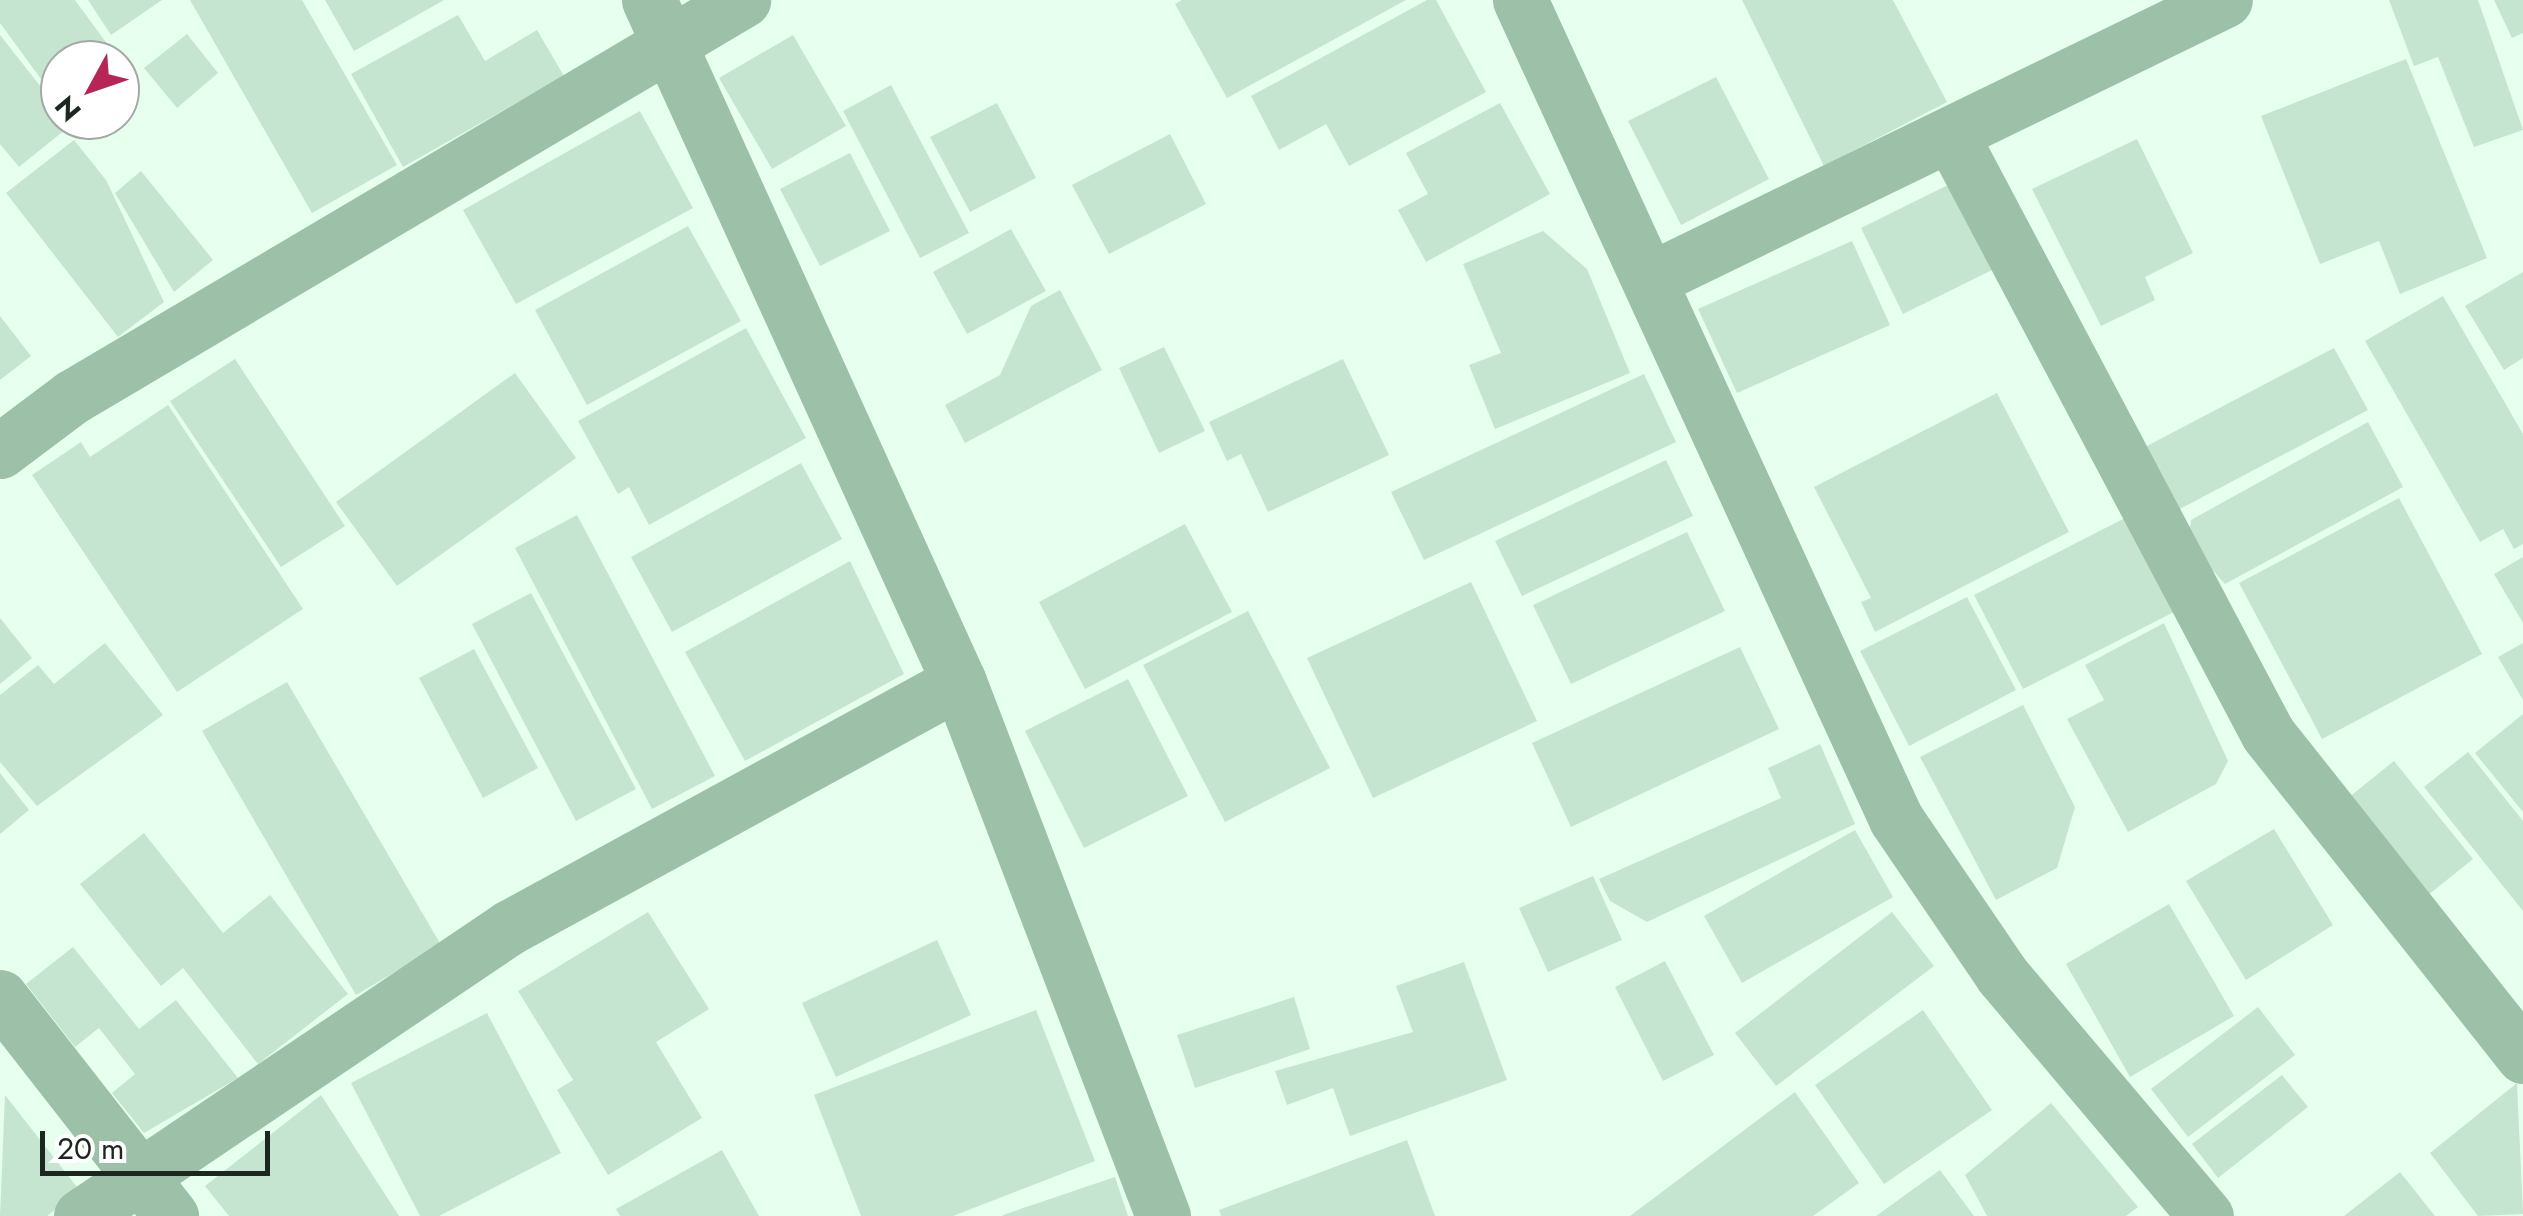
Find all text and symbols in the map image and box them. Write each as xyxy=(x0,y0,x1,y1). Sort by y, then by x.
north arrow xyxy=(40,40,140,140)
text: N xyxy=(45,87,91,130)
scale bar xyxy=(45,1111,275,1173)
text: 20 m xyxy=(57,1127,124,1170)

